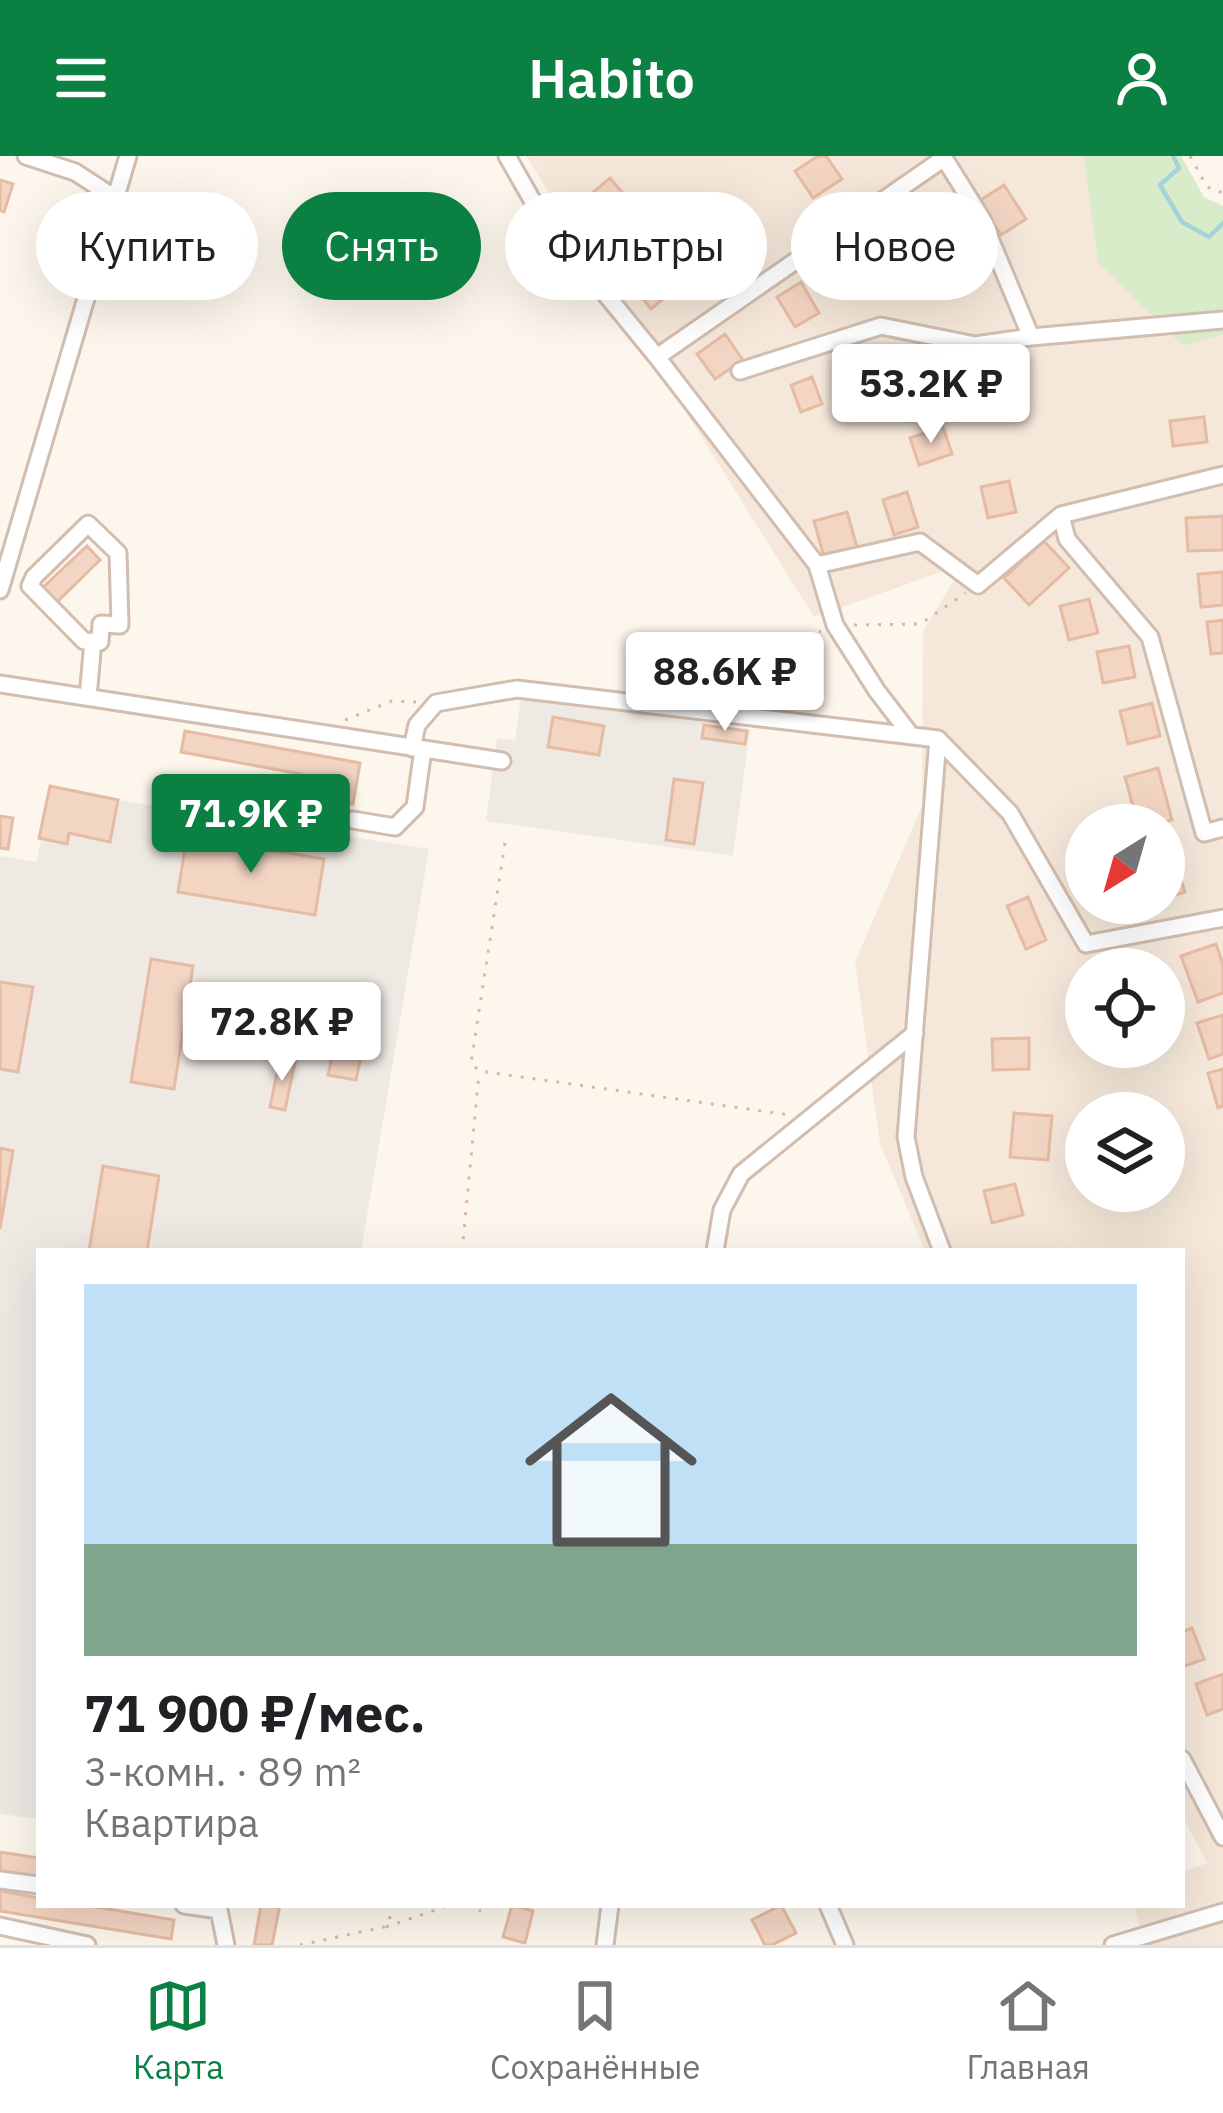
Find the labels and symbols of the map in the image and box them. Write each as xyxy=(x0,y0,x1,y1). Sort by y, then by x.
pin: 53.2K ₽ xyxy=(820,344,1042,446)
pin: 88.6K ₽ xyxy=(614,632,836,734)
pin: 71.9K ₽ xyxy=(140,774,362,876)
north arrow xyxy=(1065,804,1185,924)
pin: 72.8K ₽ xyxy=(171,982,393,1084)

